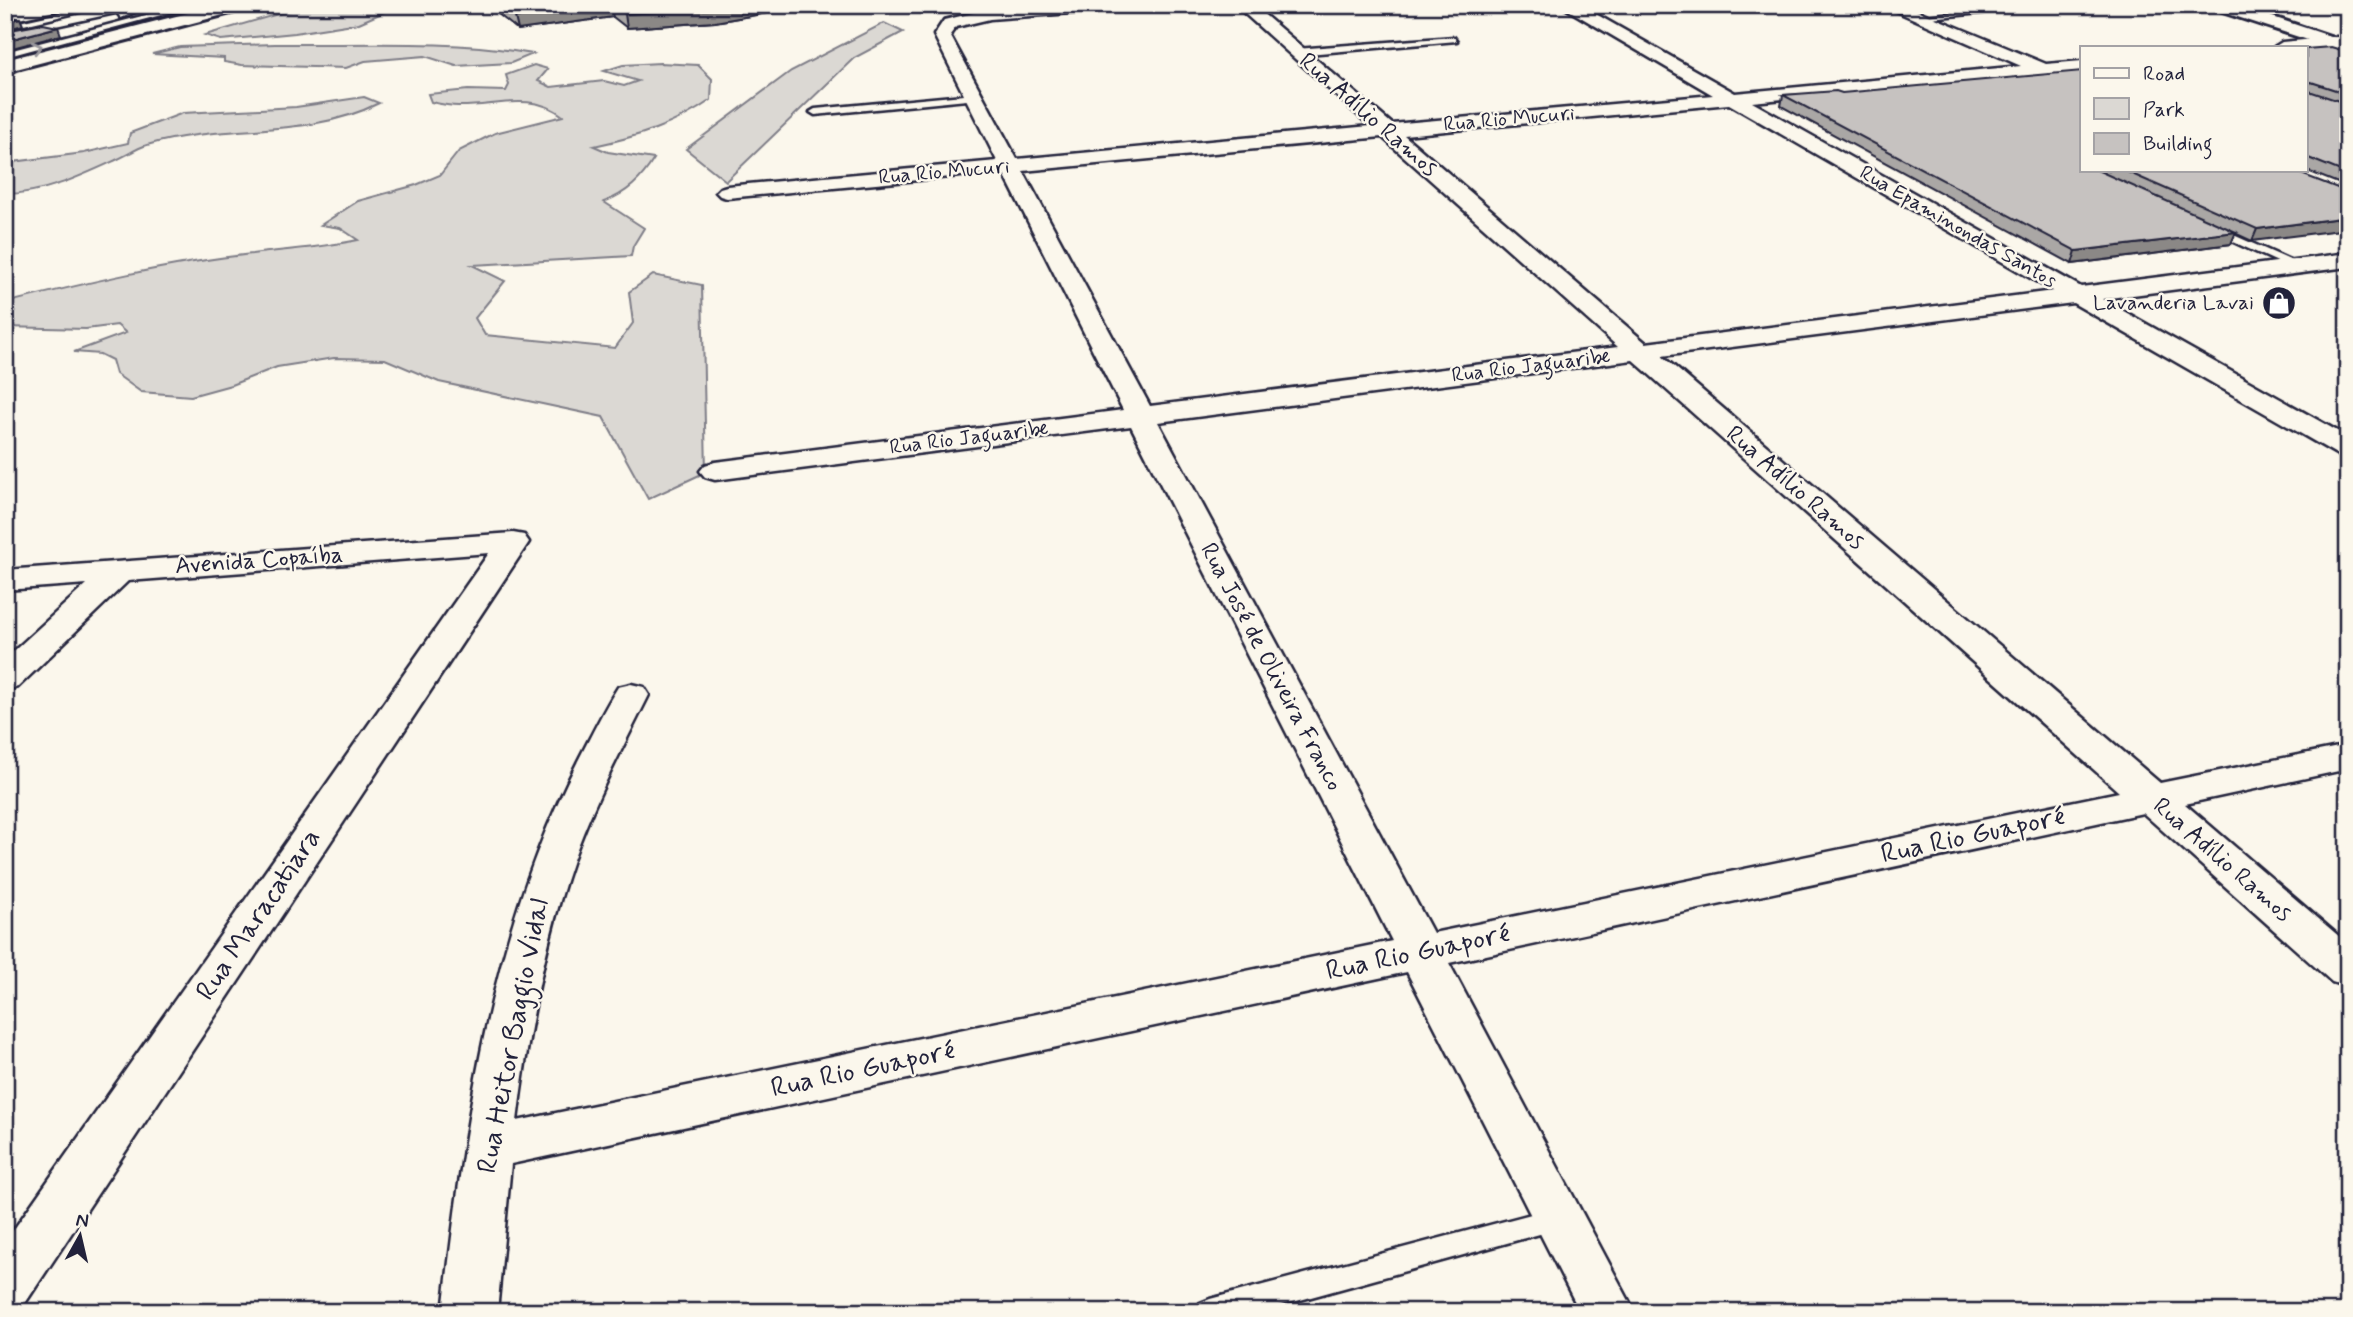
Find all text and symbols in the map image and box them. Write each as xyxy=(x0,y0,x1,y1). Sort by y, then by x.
one-way arrow xyxy=(31,41,43,55)
street label: Rua Adílio Ramos xyxy=(1292,46,1444,184)
legend xyxy=(2080,46,2308,172)
text: Road xyxy=(2143,60,2185,88)
text: Park xyxy=(2143,96,2185,124)
street label: Rua Rio Mucuri xyxy=(1442,99,1576,139)
text: Building xyxy=(2143,130,2213,160)
street label: Rua Rio Mucuri xyxy=(877,152,1011,192)
street label: Rua Epaminondas Santos xyxy=(1854,159,2062,295)
shop icon: Lavanderia Lavai xyxy=(2260,284,2298,322)
place label: Lavanderia Lavai xyxy=(2093,289,2254,317)
street label: Rua Rio Jaguaribe xyxy=(1450,342,1612,392)
street label: Rua Rio Jaguaribe xyxy=(888,414,1050,464)
street label: Rua Adílio Ramos xyxy=(1719,419,1871,557)
street label: Rua José de Oliveira Franco xyxy=(1192,538,1350,796)
street label: Avenida Copaíba xyxy=(174,540,344,582)
street label: Rua Adílio Ramos xyxy=(2146,791,2298,929)
street label: Rua Rio Guaporé xyxy=(1878,798,2068,874)
street label: Rua Maracatiara xyxy=(188,822,330,1008)
street label: Rua Heitor Baggio Vidal xyxy=(469,895,562,1177)
street label: Rua Rio Guaporé xyxy=(1323,915,1513,991)
street label: Rua Rio Guaporé xyxy=(768,1032,958,1108)
north arrow xyxy=(46,1202,116,1272)
text: N xyxy=(74,1207,90,1234)

